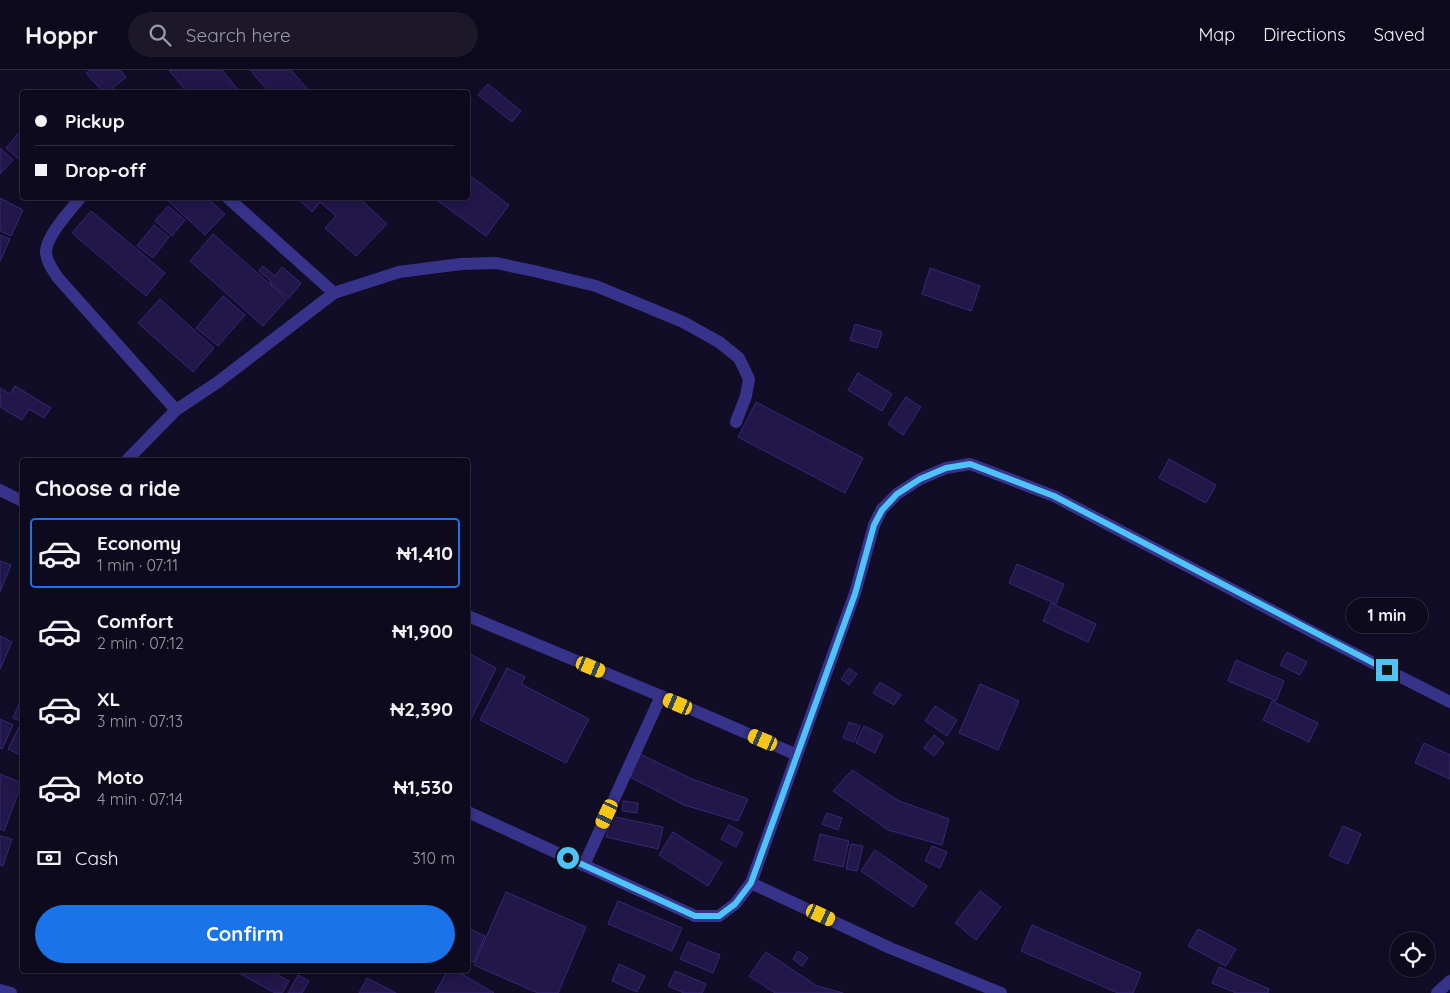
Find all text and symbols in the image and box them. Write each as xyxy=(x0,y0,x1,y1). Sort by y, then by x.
search box xyxy=(128,12,478,57)
text: Hoppr xyxy=(25,20,98,50)
icon: search xyxy=(146,21,174,49)
text: Search here xyxy=(186,23,291,47)
text: Map xyxy=(1198,23,1235,46)
text: Directions xyxy=(1263,23,1346,46)
text: Saved xyxy=(1374,23,1425,46)
text: Pickup xyxy=(65,109,125,133)
text: Drop-off xyxy=(65,158,146,182)
text: Choose a ride xyxy=(35,474,180,502)
icon: car xyxy=(37,531,82,576)
text: Economy xyxy=(97,531,181,555)
text: ₦1,410 xyxy=(397,541,453,565)
text: 1 min · 07:11 xyxy=(97,555,178,575)
callout: 1 min xyxy=(1346,598,1428,632)
text: 1 min xyxy=(1368,605,1406,625)
icon: car xyxy=(37,609,82,654)
text: Comfort xyxy=(97,609,174,633)
text: ₦1,900 xyxy=(392,619,453,643)
text: 2 min · 07:12 xyxy=(97,633,184,653)
car xyxy=(574,654,607,680)
route end xyxy=(1376,659,1398,681)
icon: car xyxy=(37,687,82,732)
text: XL xyxy=(97,687,120,711)
car xyxy=(661,691,694,717)
text: ₦2,390 xyxy=(390,697,453,721)
text: 3 min · 07:13 xyxy=(97,711,183,731)
car xyxy=(746,727,779,753)
icon: car xyxy=(37,765,82,810)
text: Moto xyxy=(97,765,144,789)
text: ₦1,530 xyxy=(394,775,453,799)
text: 4 min · 07:14 xyxy=(97,789,183,809)
car xyxy=(593,797,620,831)
icon: cash xyxy=(35,844,63,872)
text: Cash xyxy=(75,846,119,870)
route start xyxy=(557,847,579,869)
text: 310 m xyxy=(412,848,455,868)
car xyxy=(804,902,837,928)
button: Confirm xyxy=(35,905,455,963)
map controls xyxy=(1390,932,1435,977)
button: locate xyxy=(1390,932,1435,977)

